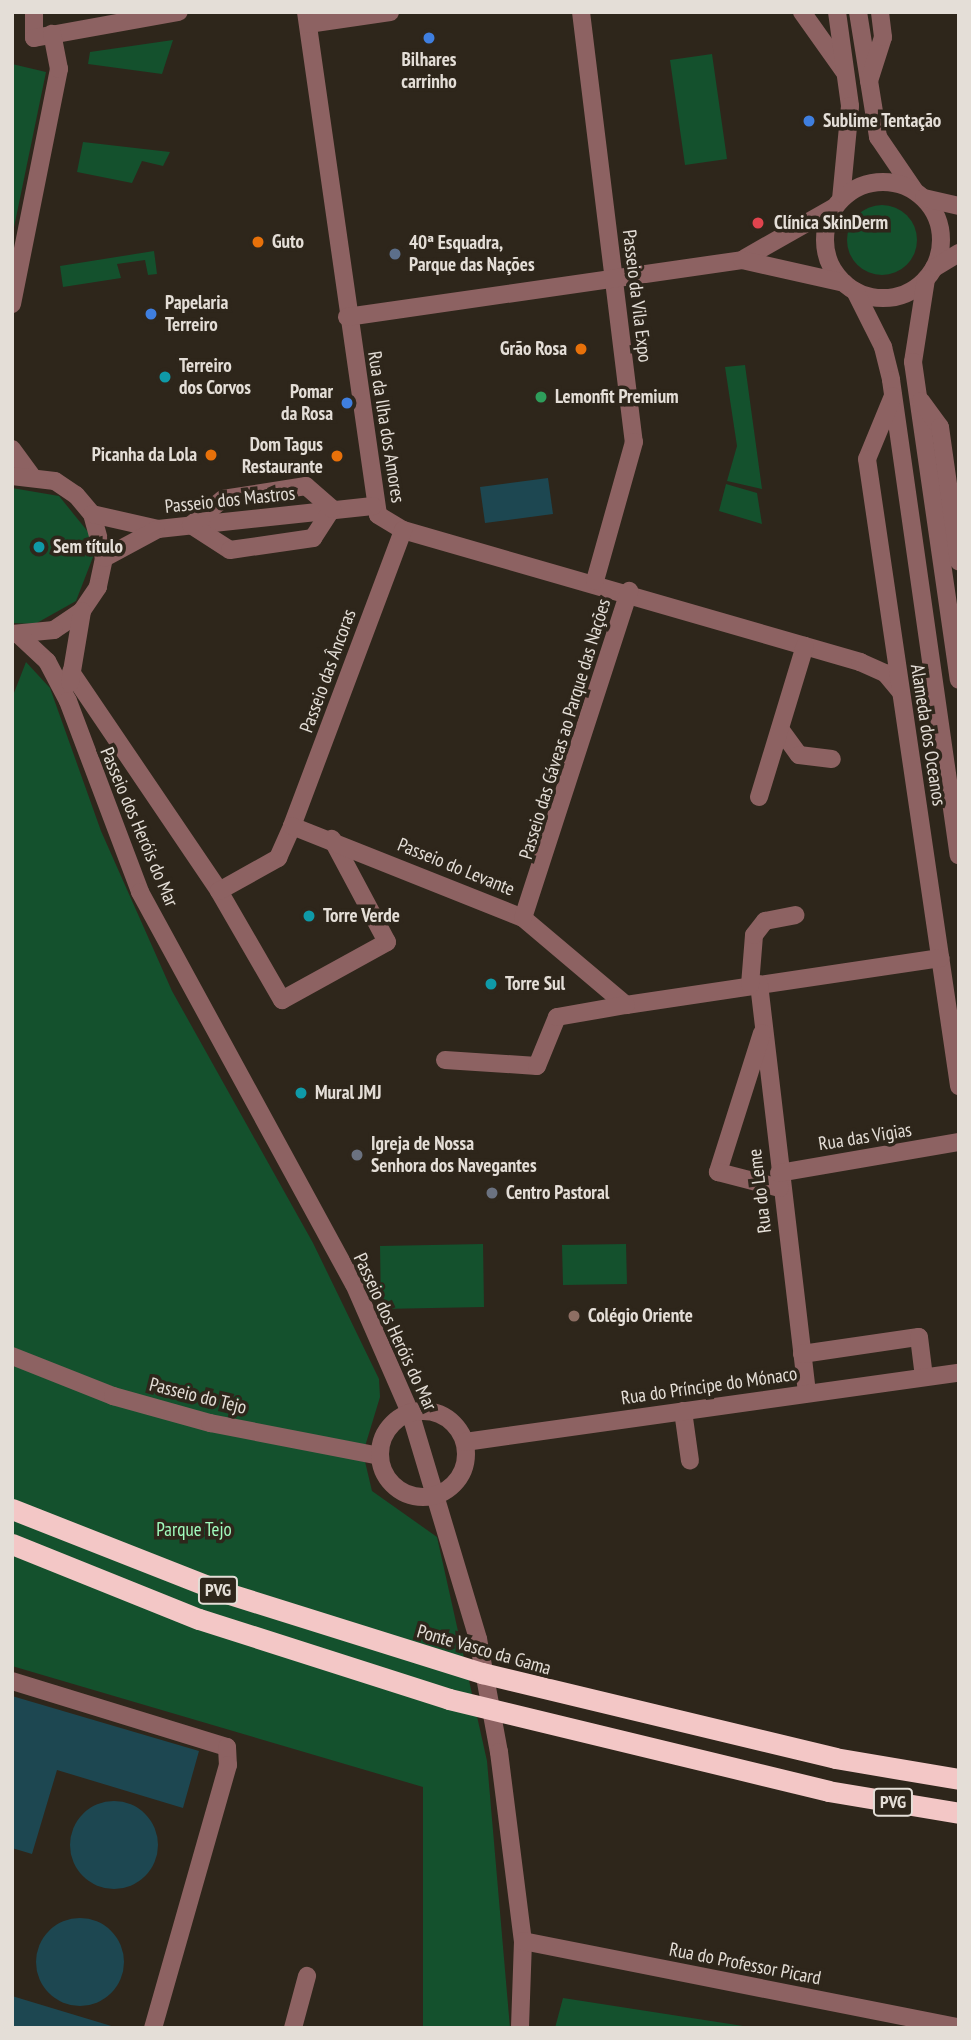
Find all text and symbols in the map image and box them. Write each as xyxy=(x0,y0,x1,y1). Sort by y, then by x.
marker: Bilhares carrinho xyxy=(421,30,437,46)
place label: Bilhares carrinho xyxy=(401,49,457,93)
place label: Sublime Tentação xyxy=(823,110,942,132)
marker: Sublime Tentação xyxy=(801,113,817,129)
place label: Clínica SkinDerm xyxy=(774,212,888,234)
marker: Clínica SkinDerm xyxy=(748,213,768,233)
street label: Passeio da Vila Expo xyxy=(618,228,656,364)
place label: Guto xyxy=(272,231,304,253)
place label: 40ª Esquadra, Parque das Nações xyxy=(409,232,535,276)
marker: Guto xyxy=(250,234,266,250)
marker: 40ª Esquadra, Parque das Nações xyxy=(387,246,403,262)
place label: Papelaria Terreiro xyxy=(165,292,228,336)
marker: Papelaria Terreiro xyxy=(143,306,159,322)
place label: Grão Rosa xyxy=(500,338,567,360)
marker: Grão Rosa xyxy=(573,341,589,357)
street label: Rua da Ilha dos Amores xyxy=(363,349,409,505)
place label: Terreiro dos Corvos xyxy=(179,355,251,399)
marker: Terreiro dos Corvos xyxy=(157,369,173,385)
place label: Pomar da Rosa xyxy=(281,381,333,425)
place label: Lemonfit Premium xyxy=(555,386,679,408)
marker: Lemonfit Premium xyxy=(533,389,549,405)
marker: Pomar da Rosa xyxy=(339,395,355,411)
place label: Dom Tagus Restaurante xyxy=(242,434,323,478)
place label: Picanha da Lola xyxy=(92,444,197,466)
marker: Picanha da Lola xyxy=(203,447,219,463)
marker: Dom Tagus Restaurante xyxy=(329,448,345,464)
street label: Passeio dos Mastros xyxy=(164,482,296,518)
place label: Sem título xyxy=(53,536,123,558)
marker: Sem título xyxy=(31,539,47,555)
street label: Passeio das Gáveas ao Parque das Nações xyxy=(514,596,616,862)
street label: Passeio das Âncoras xyxy=(295,606,361,736)
street label: Alameda dos Oceanos xyxy=(906,662,950,808)
street label: Passeio dos Heróis do Mar xyxy=(95,744,183,910)
street label: Passeio do Levante xyxy=(394,833,518,901)
place label: Torre Verde xyxy=(323,905,400,927)
marker: Torre Verde xyxy=(301,908,317,924)
place label: Torre Sul xyxy=(505,973,565,995)
marker: Torre Sul xyxy=(483,976,499,992)
place label: Mural JMJ xyxy=(315,1082,382,1104)
marker: Mural JMJ xyxy=(293,1085,309,1101)
street label: Rua das Vigias xyxy=(817,1118,913,1156)
place label: Igreja de Nossa Senhora dos Navegantes xyxy=(371,1133,537,1177)
marker: Igreja de Nossa Senhora dos Navegantes xyxy=(349,1147,365,1163)
street label: Rua do Leme xyxy=(744,1148,776,1234)
place label: Centro Pastoral xyxy=(506,1182,609,1204)
marker: Centro Pastoral xyxy=(484,1185,500,1201)
street label: Passeio dos Heróis do Mar xyxy=(349,1250,441,1414)
place label: Colégio Oriente xyxy=(588,1305,693,1327)
marker: Colégio Oriente xyxy=(566,1308,582,1324)
street label: Rua do Príncipe do Mónaco xyxy=(619,1362,799,1410)
street label: Passeio do Tejo xyxy=(147,1373,249,1419)
park label: Parque Tejo xyxy=(156,1519,232,1541)
road number: PVG xyxy=(197,1576,239,1604)
street label: Ponte Vasco da Gama xyxy=(414,1620,554,1680)
road number: PVG xyxy=(872,1788,914,1816)
street label: Rua do Professor Picard xyxy=(667,1938,823,1990)

